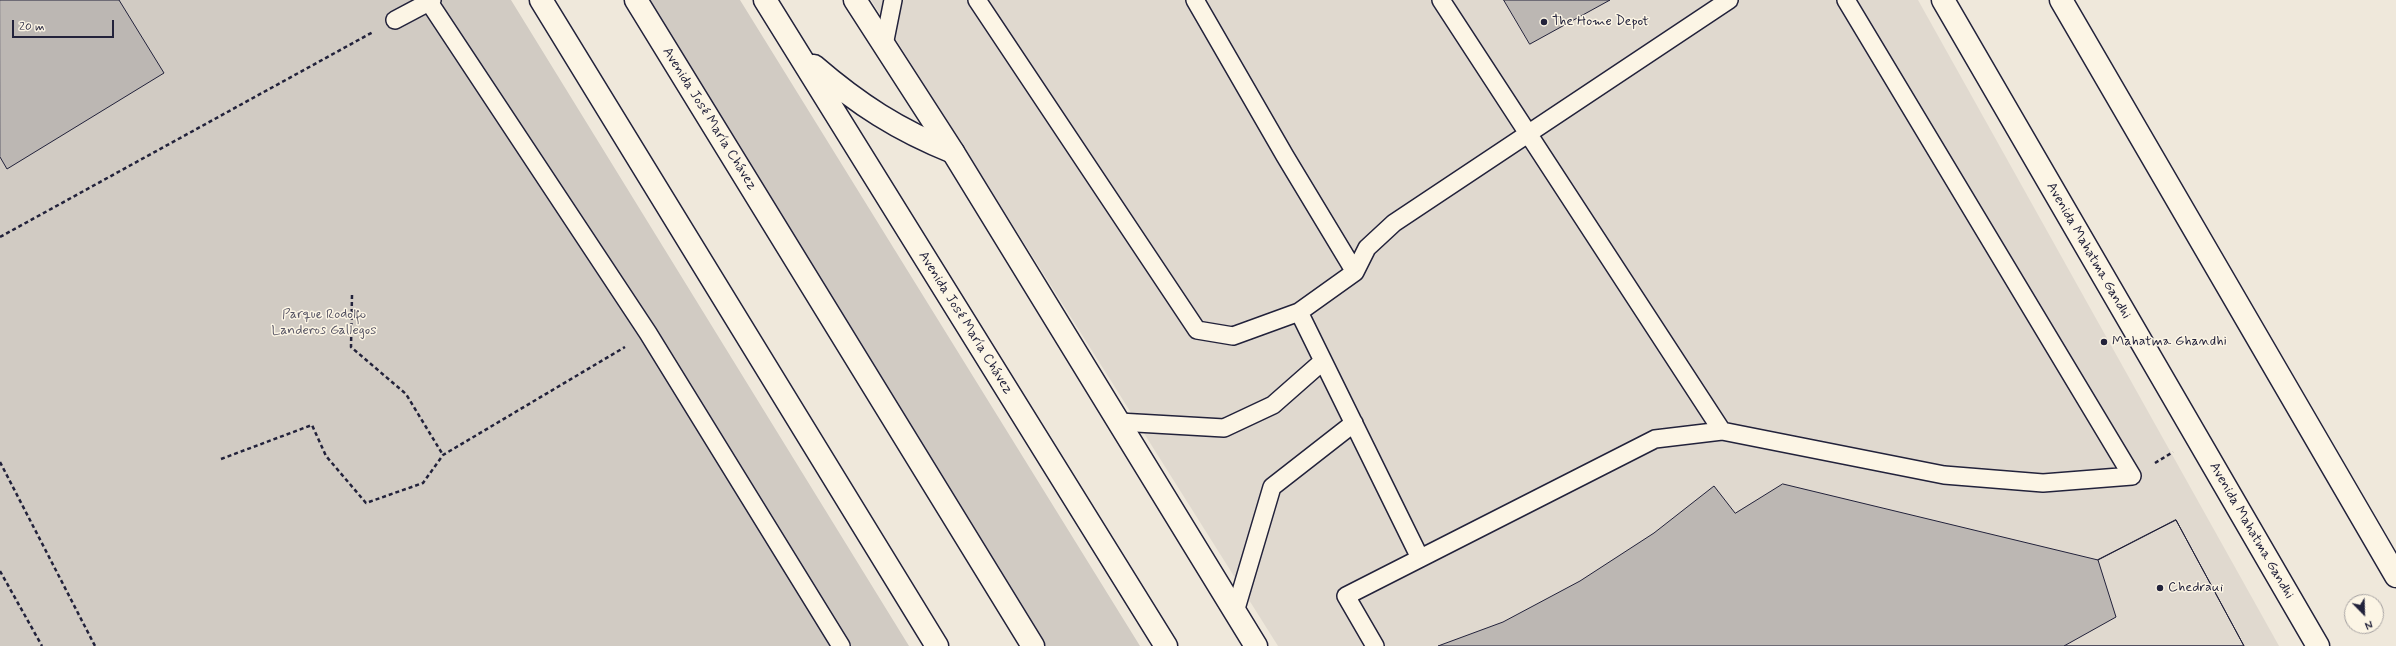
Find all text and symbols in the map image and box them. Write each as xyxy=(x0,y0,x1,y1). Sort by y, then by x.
scale bar xyxy=(14,12,116,38)
place label: The Home Depot xyxy=(1552,14,1649,30)
marker: The Home Depot xyxy=(1539,17,1549,27)
text: 20 m xyxy=(19,19,45,35)
street label: Avenida José María Chávez xyxy=(658,45,760,193)
street label: Avenida Mahatma Gandhi xyxy=(2042,180,2134,322)
street label: Avenida José María Chávez xyxy=(914,249,1016,397)
park label: Parque Rodolfo Landeros Gallegos xyxy=(272,307,376,340)
place label: Mahatma Ghandhi xyxy=(2112,334,2227,350)
marker: Mahatma Ghandhi xyxy=(2099,337,2109,347)
street label: Avenida Mahatma Gandhi xyxy=(2205,460,2297,602)
place label: Chedraui xyxy=(2168,580,2223,596)
marker: Chedraui xyxy=(2155,583,2165,593)
north arrow xyxy=(2344,594,2384,634)
text: N xyxy=(2362,616,2374,632)

